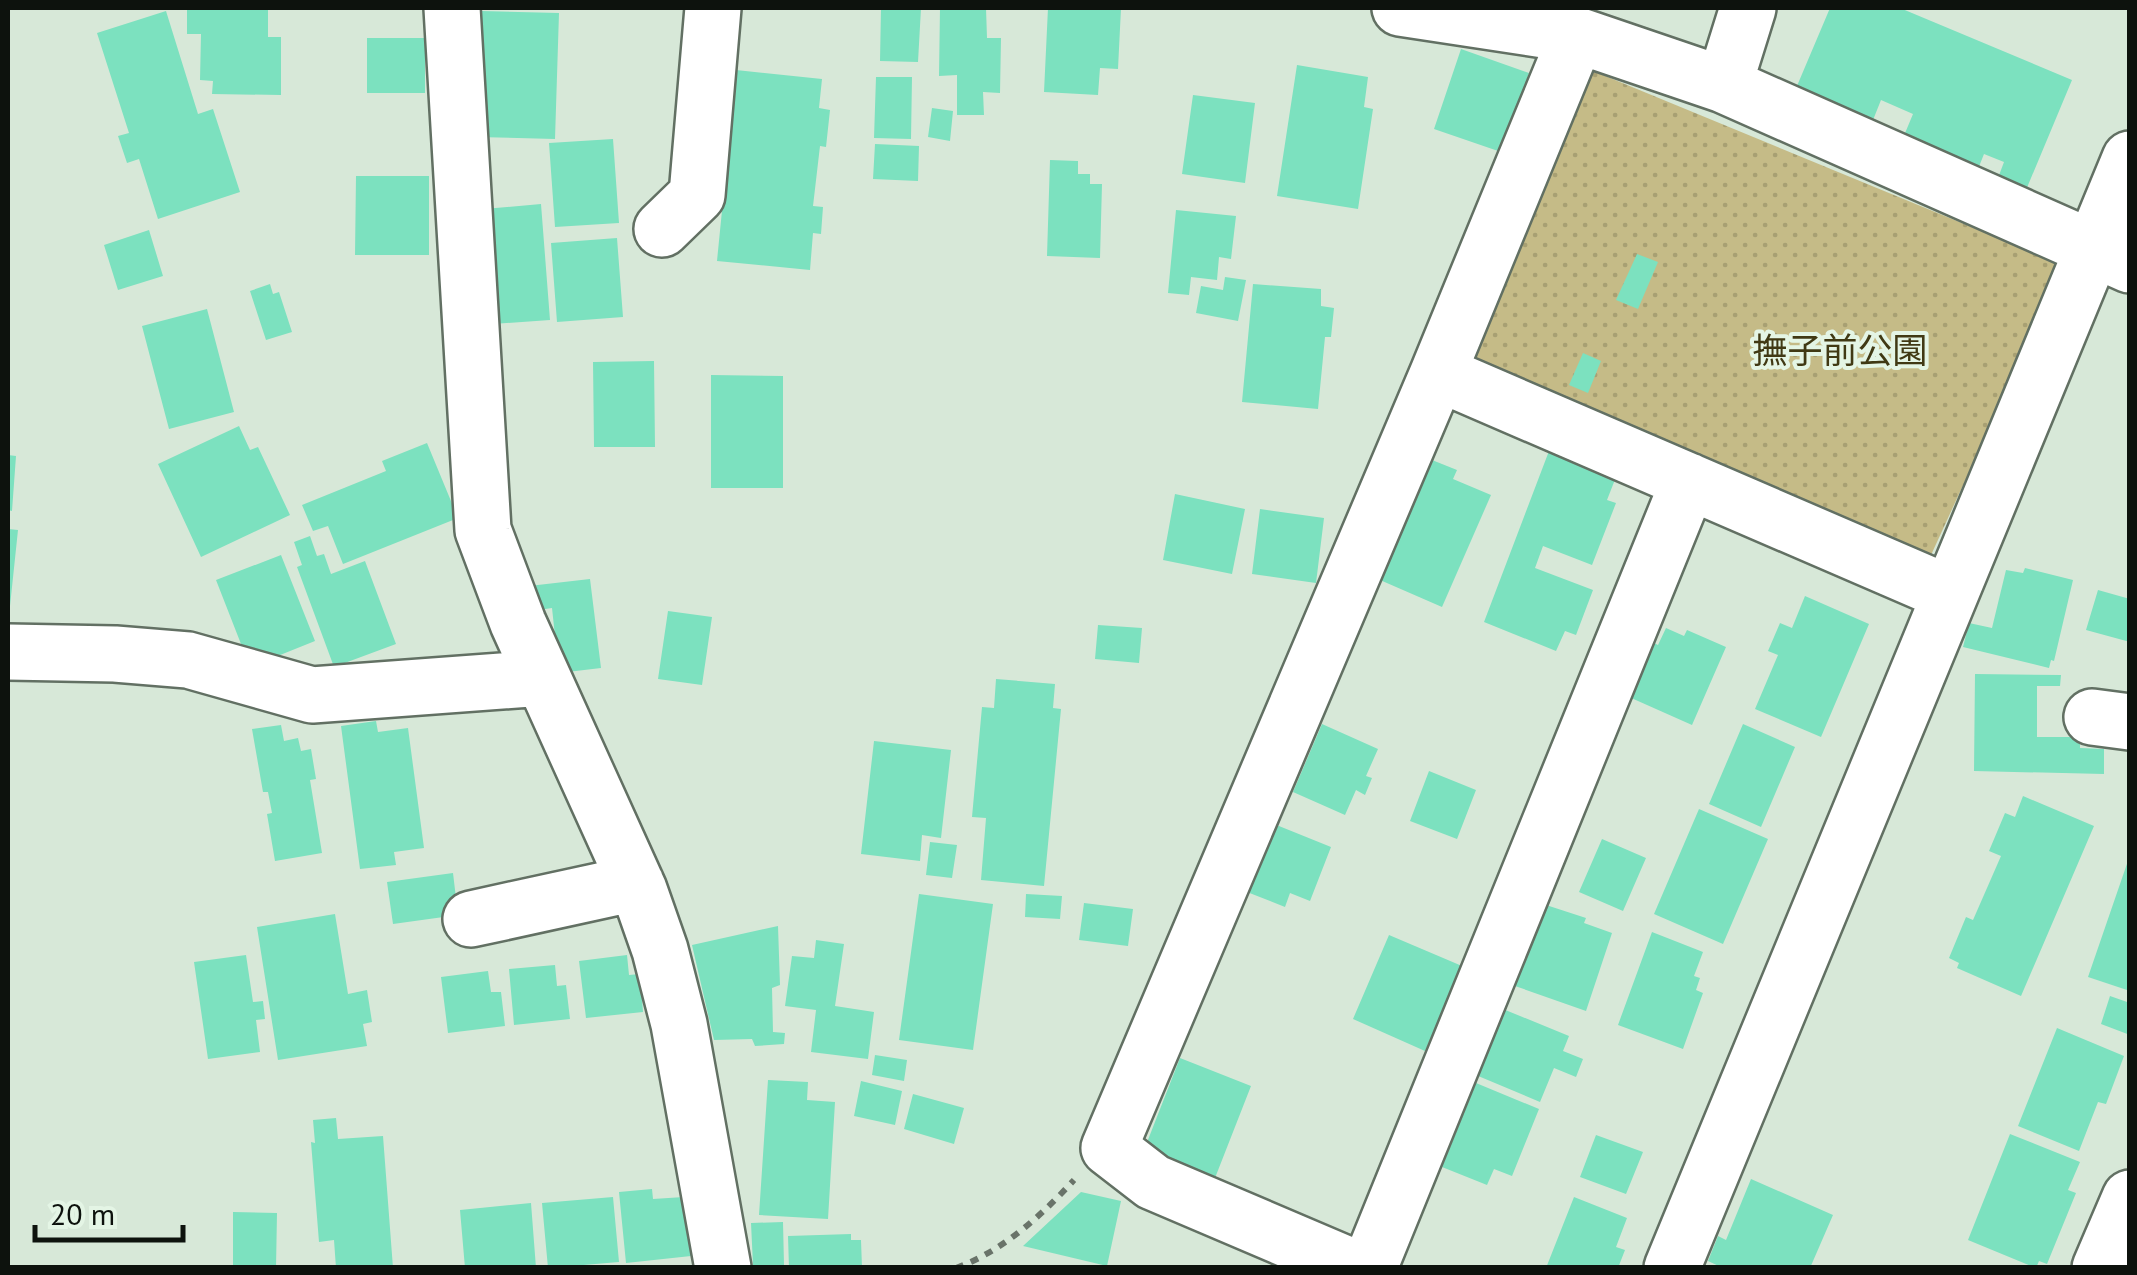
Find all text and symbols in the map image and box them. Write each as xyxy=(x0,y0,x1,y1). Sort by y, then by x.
park label: 撫子前公園 xyxy=(1752,327,1928,373)
scale bar xyxy=(35,1180,182,1242)
text: 20 m xyxy=(50,1194,115,1233)

